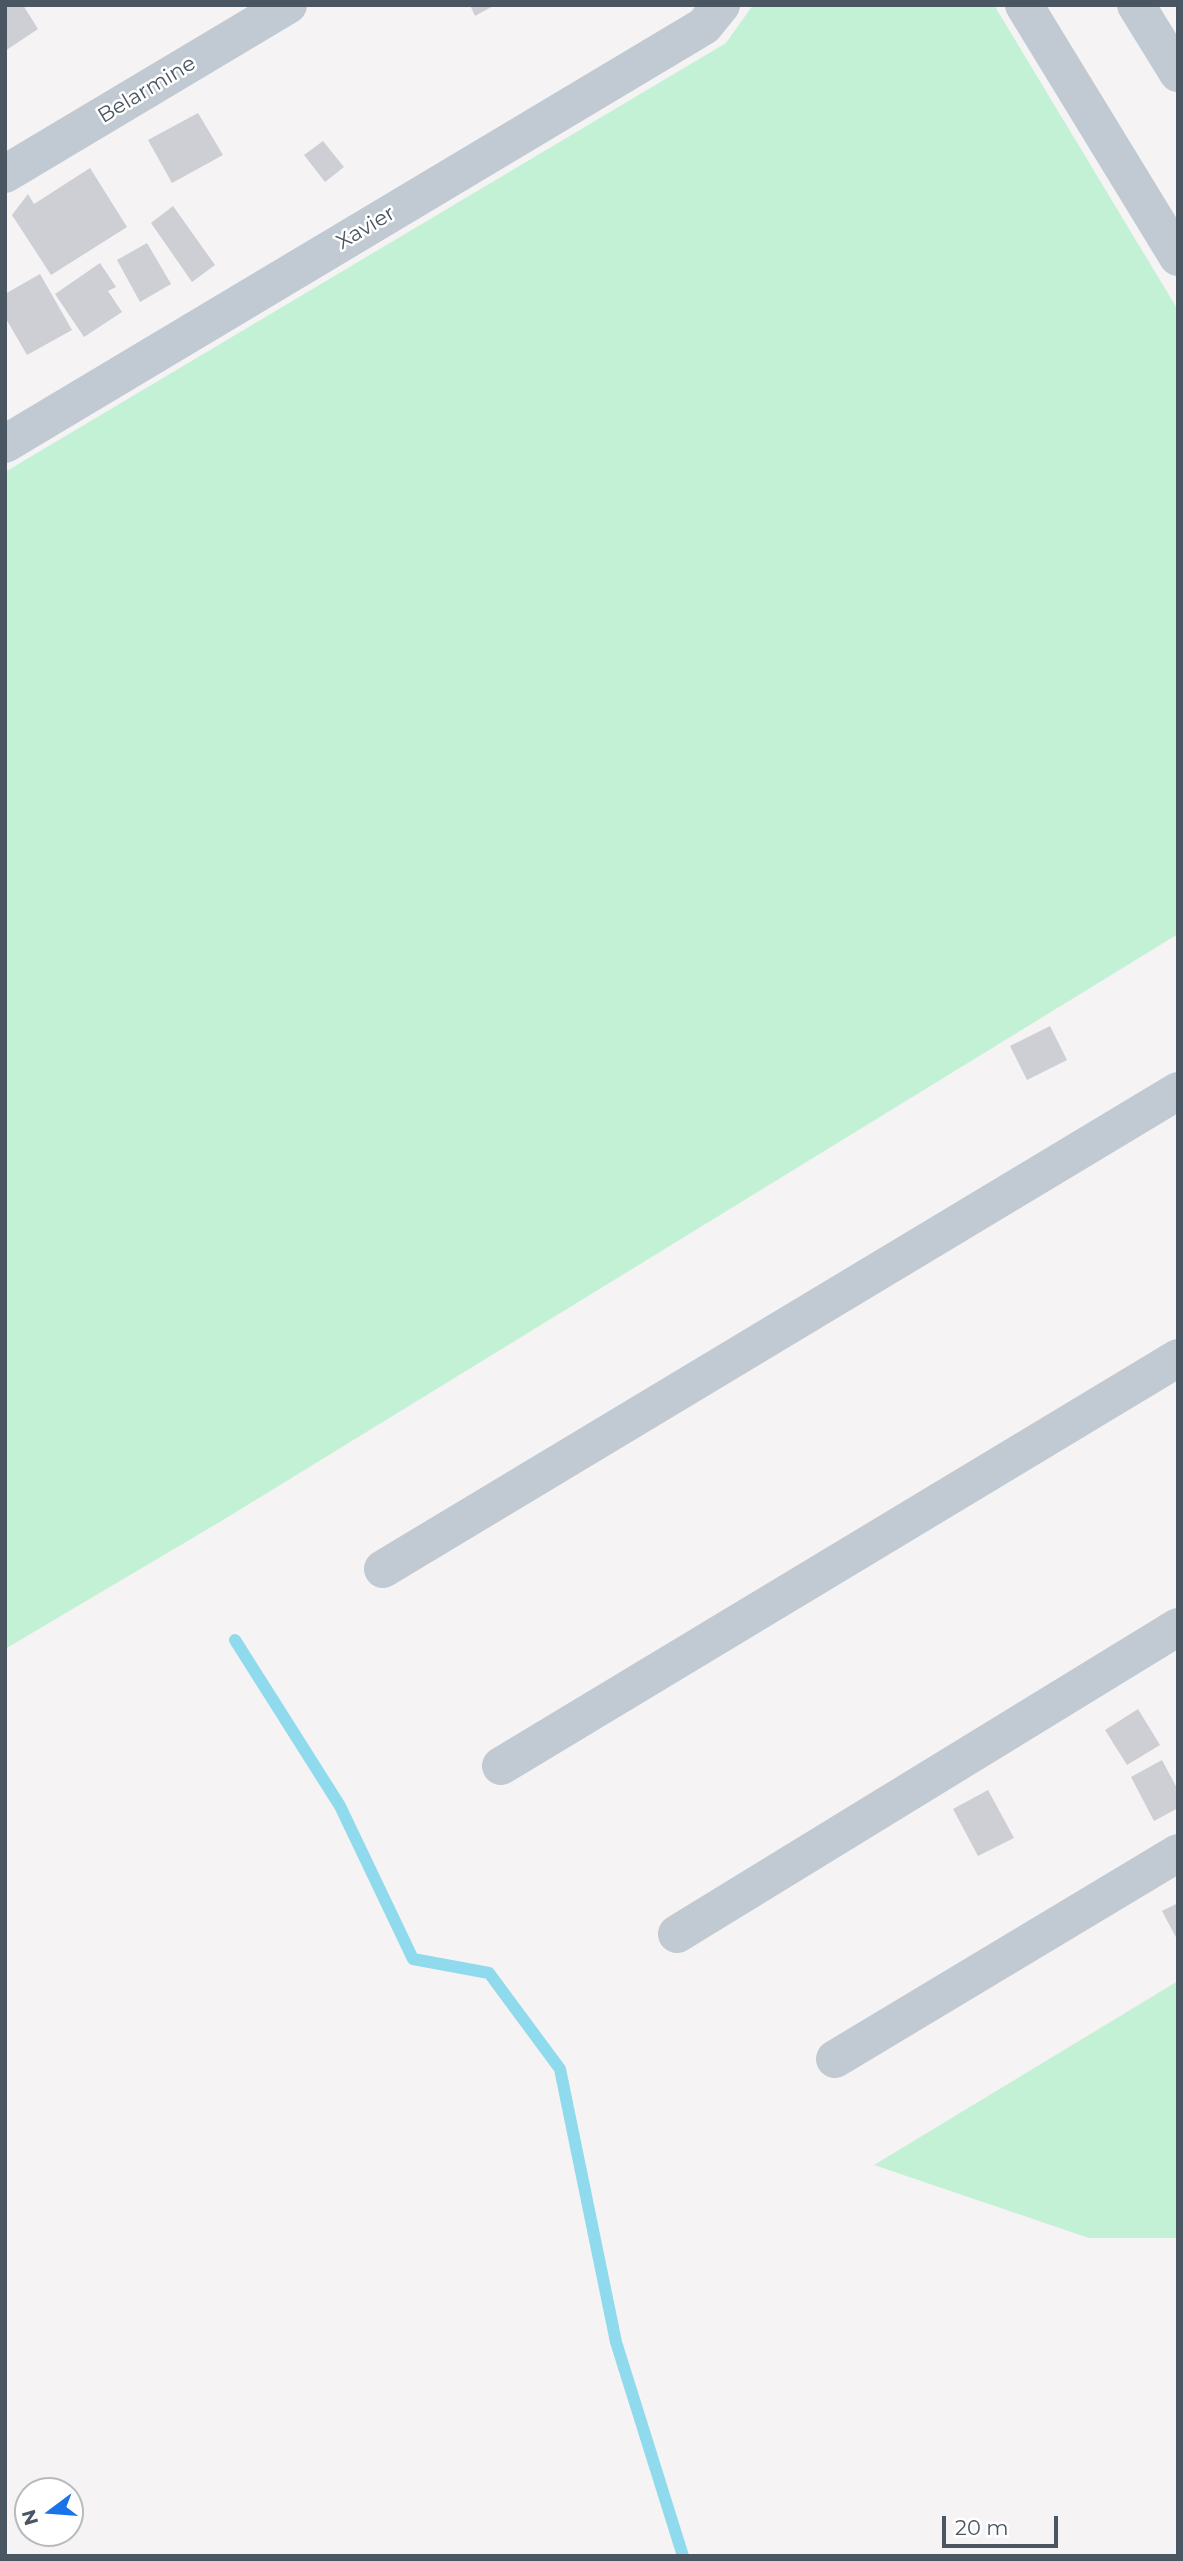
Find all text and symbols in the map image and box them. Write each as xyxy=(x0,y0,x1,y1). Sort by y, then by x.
street label: Belarmine xyxy=(94,51,200,129)
street label: Xavier xyxy=(332,201,400,255)
north arrow xyxy=(14,2477,84,2547)
scale bar xyxy=(945,2502,1060,2546)
text: N xyxy=(17,2507,43,2528)
text: 20 m xyxy=(955,2515,1009,2540)

